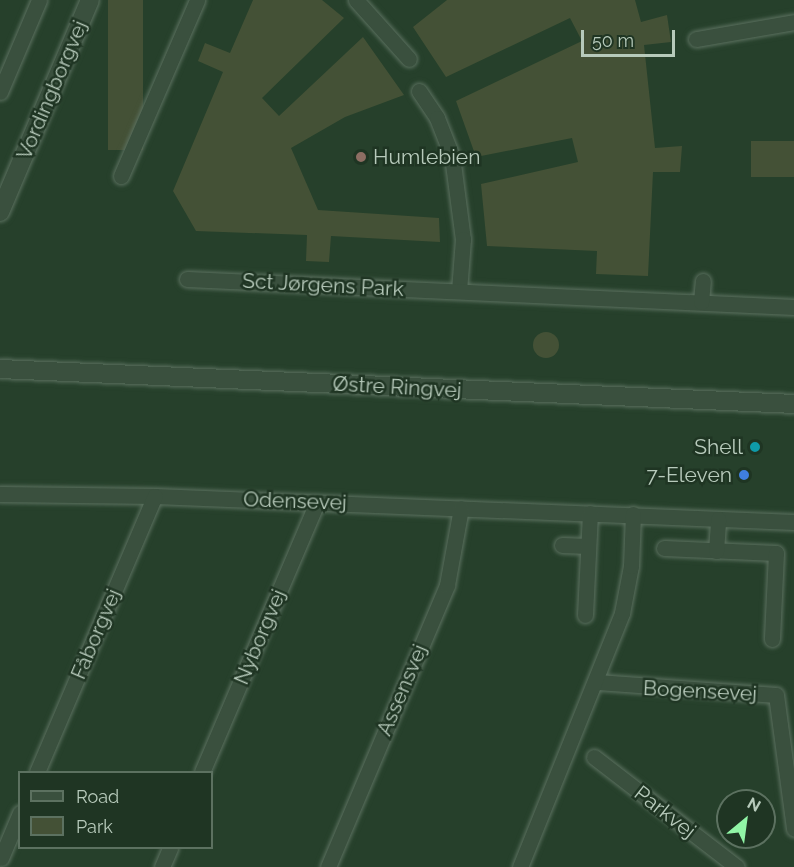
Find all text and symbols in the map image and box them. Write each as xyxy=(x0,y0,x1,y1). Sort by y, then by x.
street label: Vordingborgvej xyxy=(11,17,93,163)
scale bar xyxy=(584,18,678,56)
text: 50 m xyxy=(592,30,634,51)
place label: Humlebien xyxy=(373,144,480,170)
marker: Humlebien xyxy=(354,150,368,164)
street label: Sct Jørgens Park xyxy=(241,268,405,302)
street label: Østre Ringvej xyxy=(332,371,462,403)
place label: Shell xyxy=(694,434,743,460)
marker: Shell xyxy=(748,440,762,454)
place label: 7-Eleven xyxy=(647,462,732,488)
marker: 7-Eleven xyxy=(737,468,751,482)
street label: Odensevej xyxy=(243,487,347,515)
street label: Fåborgvej xyxy=(66,585,126,683)
street label: Nyborgvej xyxy=(229,586,291,688)
street label: Assensvej xyxy=(372,641,432,739)
street label: Bogensevej xyxy=(642,675,758,707)
legend xyxy=(18,771,213,849)
street label: Parkvej xyxy=(629,780,701,844)
text: Road xyxy=(76,786,119,807)
north arrow xyxy=(716,789,776,849)
text: N xyxy=(744,793,764,816)
text: Park xyxy=(76,816,113,837)

